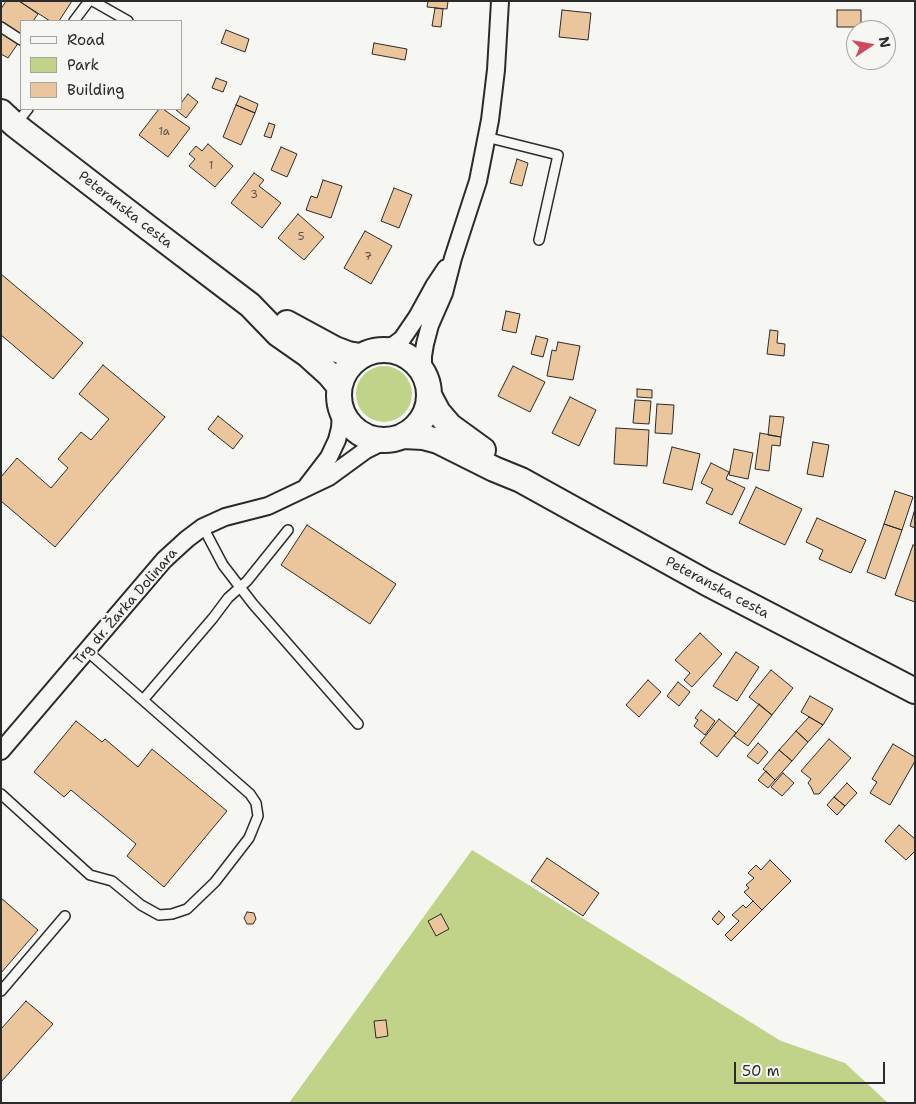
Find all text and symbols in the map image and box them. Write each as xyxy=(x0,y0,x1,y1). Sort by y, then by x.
legend xyxy=(20,20,182,110)
north arrow xyxy=(846,20,896,70)
text: Road xyxy=(67,30,105,50)
text: N xyxy=(875,35,895,49)
text: Park xyxy=(67,55,99,75)
text: Building xyxy=(67,80,124,100)
house number: 1a xyxy=(158,125,170,139)
house number: 1 xyxy=(209,159,213,173)
street label: Peteranska cesta xyxy=(75,168,175,252)
house number: 3 xyxy=(250,188,258,202)
house number: 5 xyxy=(298,230,304,244)
house number: 7 xyxy=(364,250,372,264)
street label: Trg dr. Žarka Dolinara xyxy=(71,545,181,669)
street label: Peteranska cesta xyxy=(662,554,772,622)
scale bar xyxy=(736,1052,887,1084)
text: 50 m xyxy=(742,1061,780,1081)

